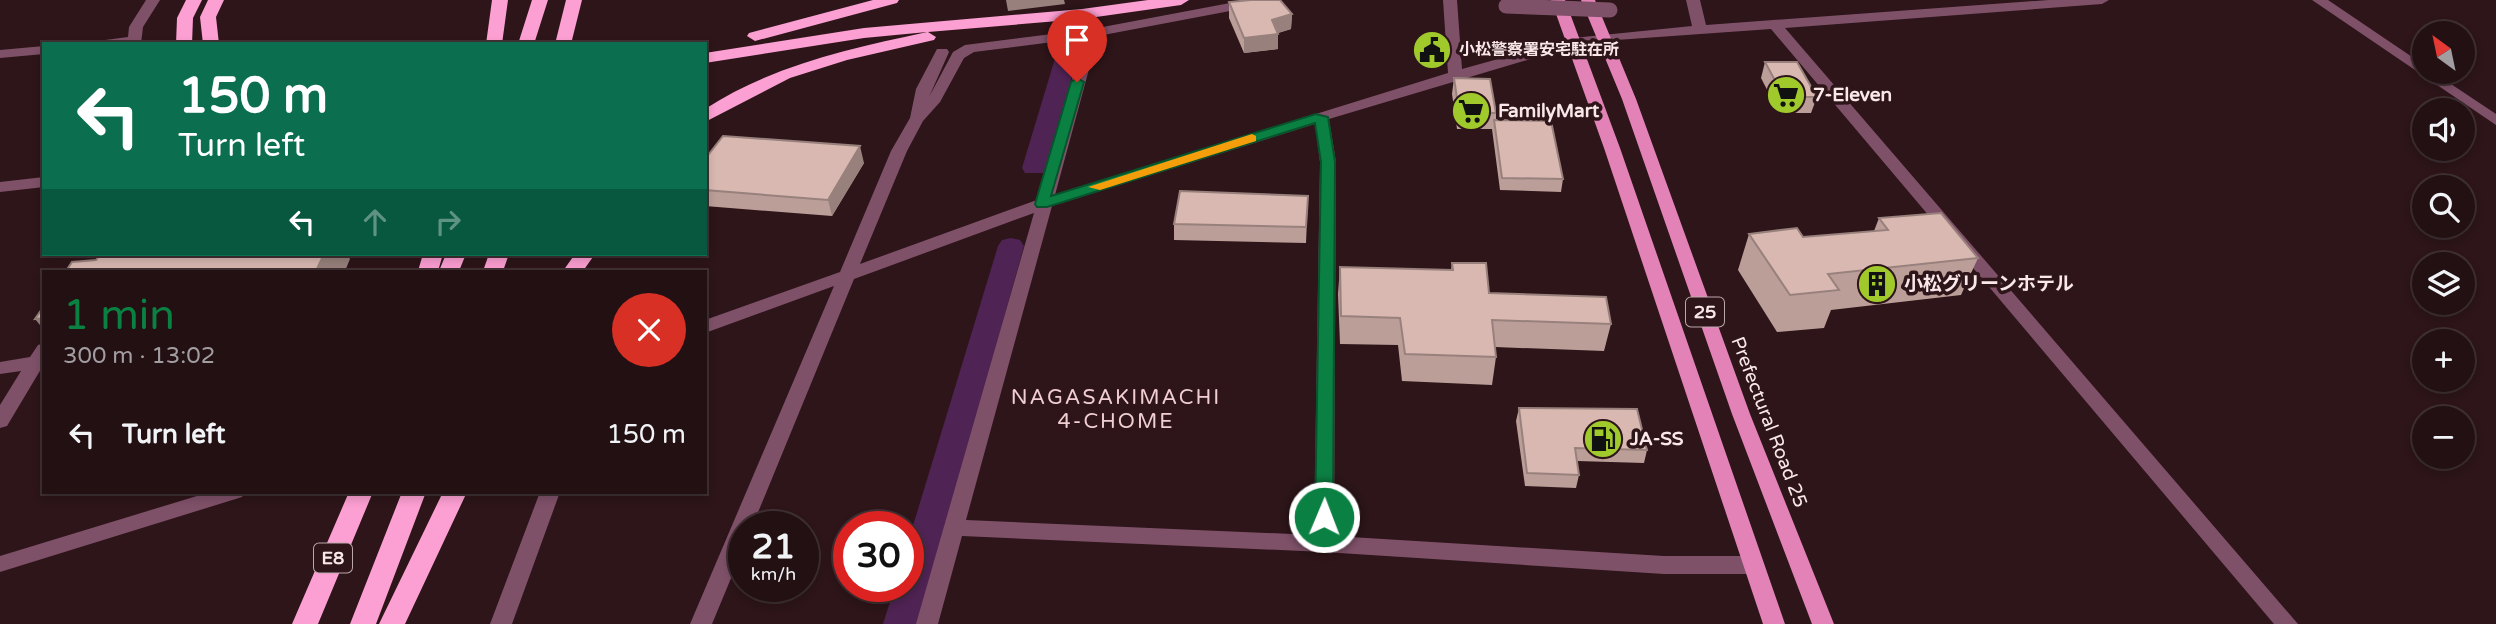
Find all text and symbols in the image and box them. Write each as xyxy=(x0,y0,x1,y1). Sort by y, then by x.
pin xyxy=(1047,10,1107,82)
icon: arrive xyxy=(1058,21,1096,59)
north arrow xyxy=(2412,21,2474,84)
map controls xyxy=(2412,21,2475,469)
public building icon: 小松警察署安宅駐在所 xyxy=(1411,29,1453,71)
place label: 小松警察署安宅駐在所 xyxy=(1459,40,1619,60)
text: 150 m xyxy=(178,67,328,126)
icon: left xyxy=(63,70,154,161)
supermarket icon: 7-Eleven xyxy=(1765,74,1807,116)
place label: 7-Eleven xyxy=(1813,84,1892,106)
supermarket icon: FamilyMart xyxy=(1450,90,1492,132)
button: sound xyxy=(2412,98,2475,161)
place label: FamilyMart xyxy=(1498,100,1600,123)
text: Turn left xyxy=(178,127,305,165)
button: search xyxy=(2412,175,2475,238)
icon: left xyxy=(283,203,321,241)
icon: ahead xyxy=(356,203,394,241)
icon: right xyxy=(429,203,467,241)
button: layers xyxy=(2412,252,2475,315)
building icon: 小松グリーンホテル xyxy=(1856,263,1898,305)
place label: 小松グリーンホテル xyxy=(1904,273,2074,295)
text: 1 min xyxy=(63,290,175,341)
button: close xyxy=(612,293,686,367)
road number: 25 xyxy=(1686,298,1724,326)
button: + xyxy=(2412,329,2475,392)
street label: Prefectural Road 25 xyxy=(1726,334,1812,510)
text: 300 m · 13:02 xyxy=(63,342,215,370)
district label: NAGASAKIMACHI 4-CHOME xyxy=(1011,385,1221,434)
button: − xyxy=(2412,406,2475,469)
icon: left xyxy=(63,416,101,454)
fuel station icon: JA-SS xyxy=(1582,418,1624,460)
text: Turn left xyxy=(122,419,225,450)
text: 150 m xyxy=(606,419,686,450)
place label: JA-SS xyxy=(1629,428,1684,450)
position arrow xyxy=(1287,480,1361,554)
speed limit sign: 30 xyxy=(833,511,924,602)
text: 21 xyxy=(752,526,795,568)
road number: E8 xyxy=(314,544,352,572)
text: km/h xyxy=(751,563,796,585)

